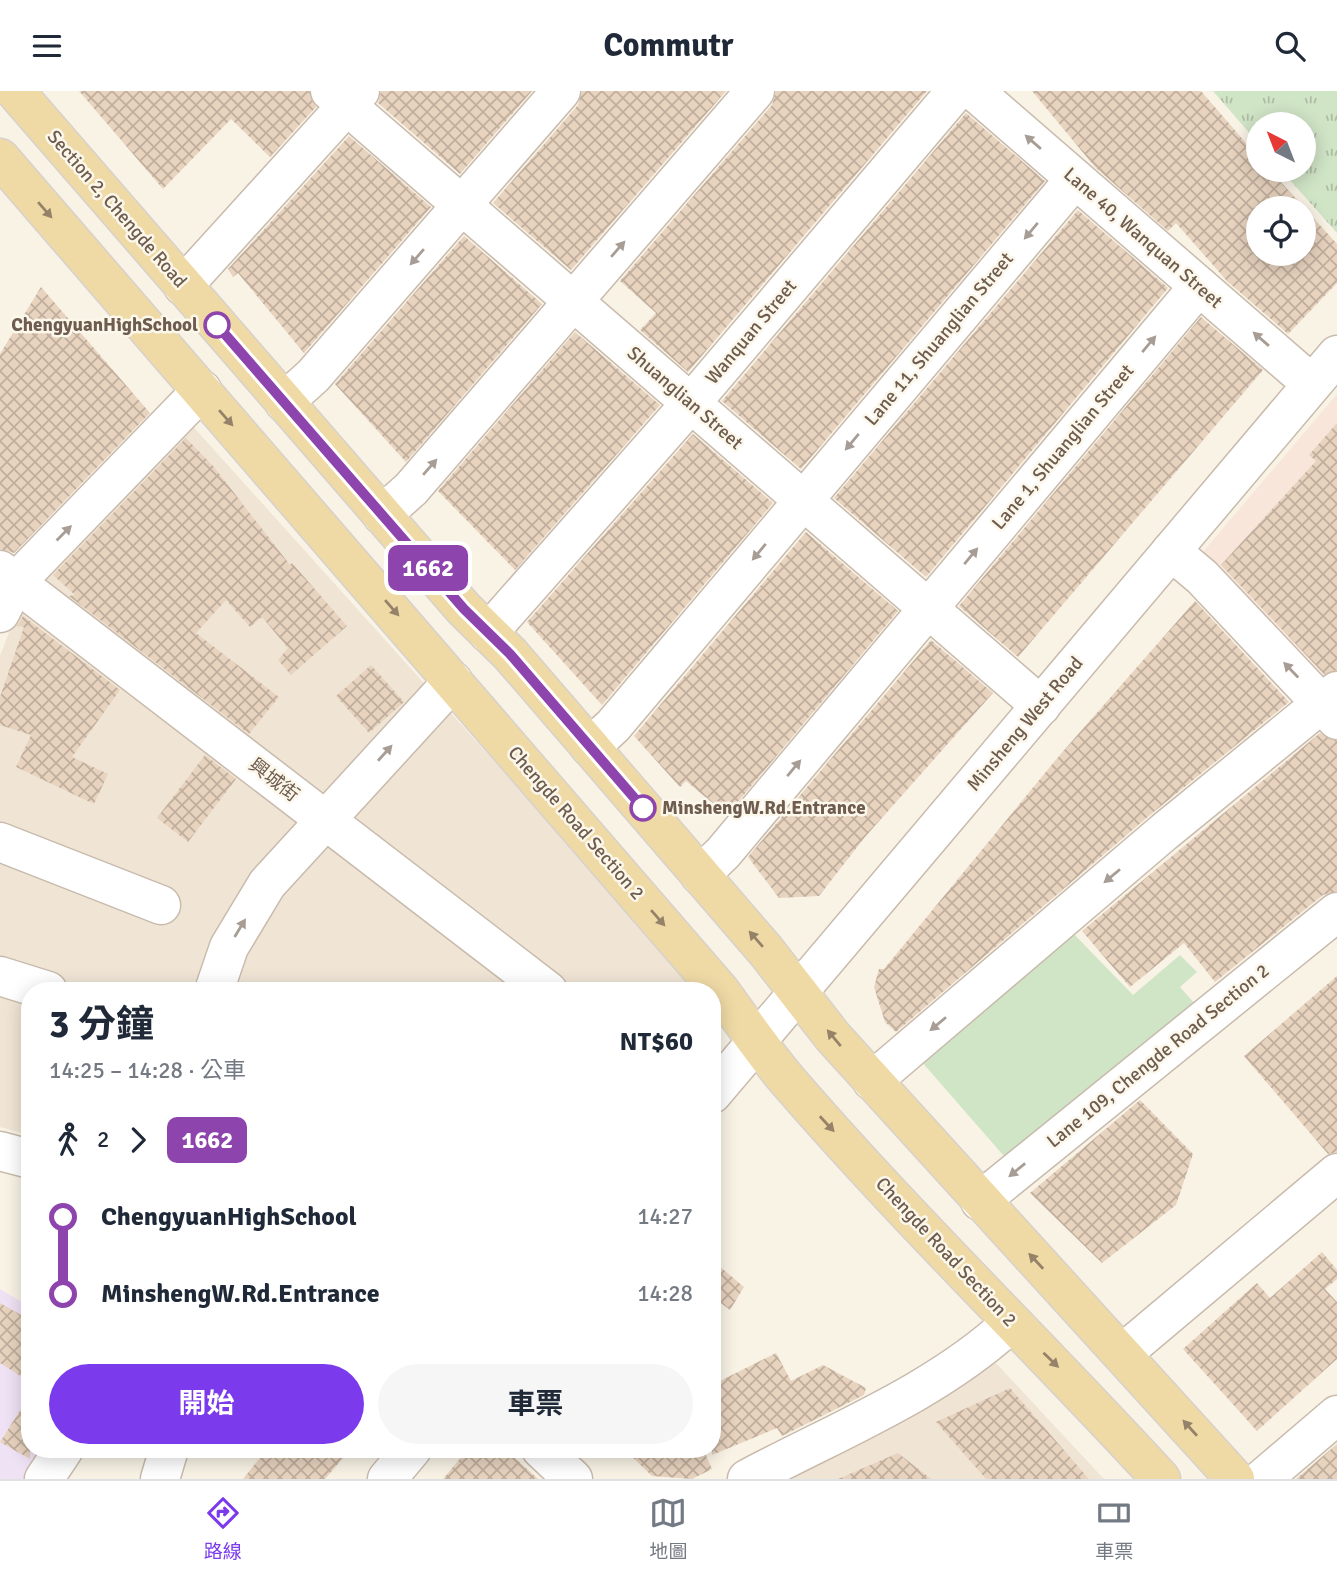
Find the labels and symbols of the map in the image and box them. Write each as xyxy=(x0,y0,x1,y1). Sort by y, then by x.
north arrow xyxy=(1246,112,1316,182)
street label: Section 2, Chengde Road xyxy=(42,125,192,293)
one-way arrow xyxy=(1024,134,1042,150)
street label: Lane 40, Wanquan Street xyxy=(1059,162,1228,314)
one-way arrow xyxy=(37,201,52,218)
one-way arrow xyxy=(1024,222,1039,239)
one-way arrow xyxy=(610,241,625,258)
street label: Lane 11, Shuanglian Street xyxy=(859,247,1019,431)
one-way arrow xyxy=(410,248,425,265)
street label: Wanquan Street xyxy=(700,274,802,389)
marker: ChengyuanHighSchool xyxy=(204,312,230,338)
place label: ChengyuanHighSchool xyxy=(11,313,198,337)
one-way arrow xyxy=(1252,332,1269,347)
one-way arrow xyxy=(1142,336,1157,354)
street label: Shuanglian Street xyxy=(622,341,748,455)
street label: Lane 1, Shuanglian Street xyxy=(987,359,1139,535)
one-way arrow xyxy=(218,410,233,427)
one-way arrow xyxy=(845,433,860,450)
one-way arrow xyxy=(422,458,437,475)
one-way arrow xyxy=(55,525,71,542)
one-way arrow xyxy=(751,543,766,561)
line badge: 1662 xyxy=(379,545,477,591)
one-way arrow xyxy=(964,547,979,565)
one-way arrow xyxy=(384,600,399,617)
street label: Minsheng West Road xyxy=(962,652,1088,796)
one-way arrow xyxy=(1283,662,1299,679)
street label: Chengde Road Section 2 xyxy=(503,741,649,905)
one-way arrow xyxy=(377,744,393,762)
street label: 興城街 xyxy=(244,753,304,807)
one-way arrow xyxy=(786,760,801,777)
marker: MinshengW.Rd.Entrance xyxy=(630,795,656,821)
place label: MinshengW.Rd.Entrance xyxy=(662,796,866,820)
one-way arrow xyxy=(1103,869,1121,884)
one-way arrow xyxy=(650,909,666,927)
one-way arrow xyxy=(234,918,247,937)
one-way arrow xyxy=(748,930,764,948)
street label: Lane 109, Chengde Road Section 2 xyxy=(1042,959,1274,1153)
one-way arrow xyxy=(930,1016,947,1031)
one-way arrow xyxy=(827,1029,842,1046)
one-way arrow xyxy=(819,1115,835,1133)
one-way arrow xyxy=(1009,1162,1026,1177)
street label: Chengde Road Section 2 xyxy=(870,1172,1022,1332)
one-way arrow xyxy=(1028,1253,1044,1270)
one-way arrow xyxy=(1042,1352,1059,1369)
one-way arrow xyxy=(1182,1419,1198,1437)

